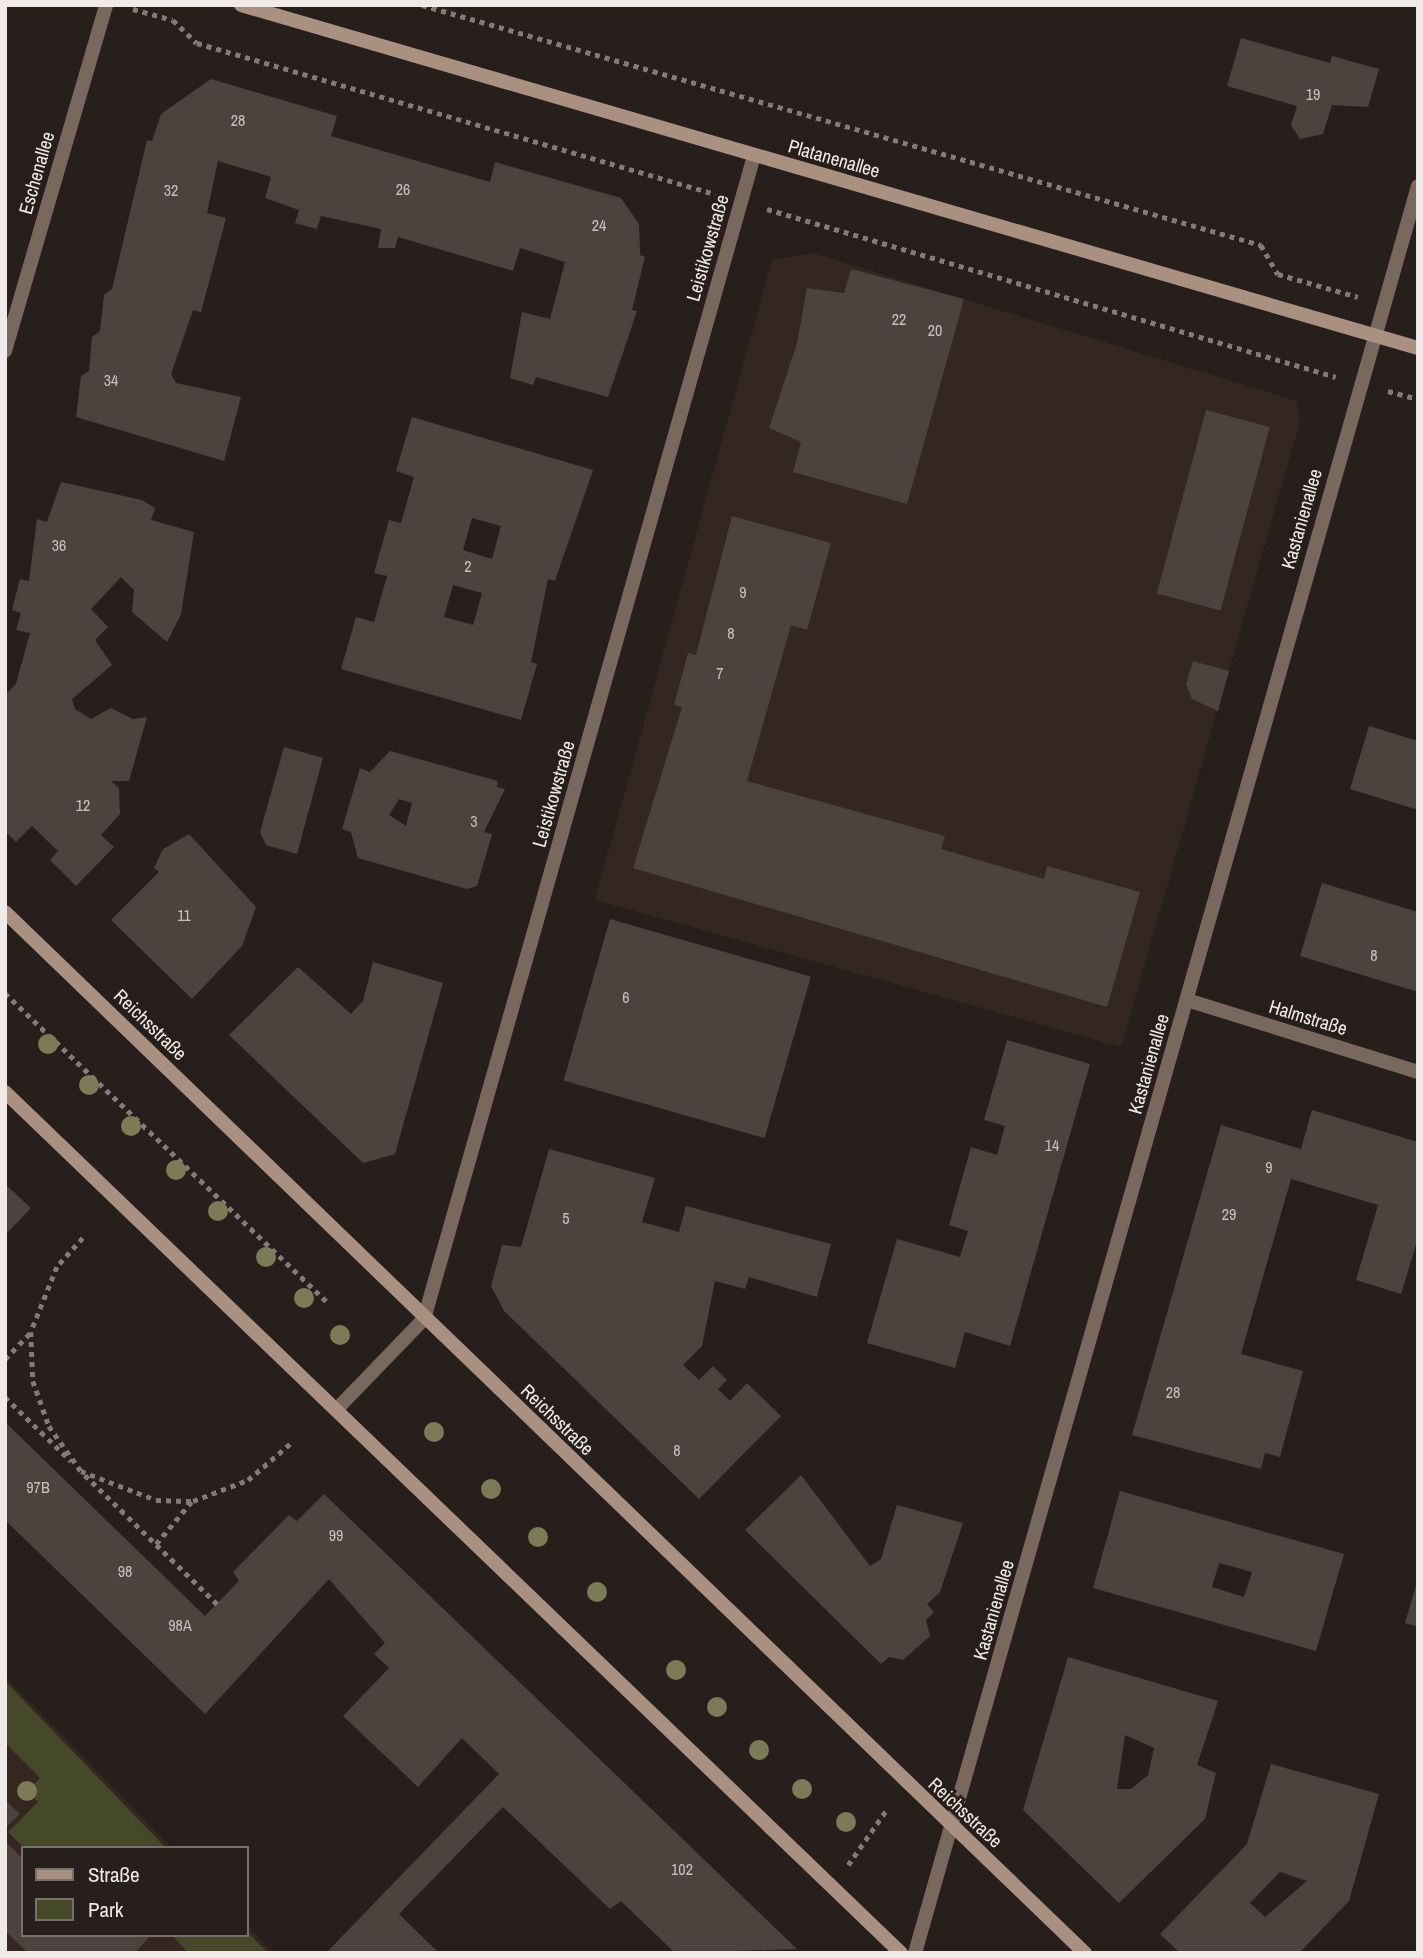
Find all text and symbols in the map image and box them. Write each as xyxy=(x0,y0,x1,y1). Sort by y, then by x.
house number: 19 xyxy=(1306,84,1320,104)
house number: 28 xyxy=(231,110,245,130)
street label: Eschenallee xyxy=(14,129,60,217)
street label: Platanenallee xyxy=(785,135,883,183)
house number: 26 xyxy=(396,179,410,199)
house number: 32 xyxy=(164,180,178,200)
street label: Leistikowstraße xyxy=(682,192,734,304)
house number: 24 xyxy=(592,215,606,235)
house number: 22 xyxy=(892,309,906,329)
house number: 20 xyxy=(928,320,942,340)
house number: 34 xyxy=(104,370,118,390)
street label: Kastanienallee xyxy=(1277,466,1327,572)
house number: 36 xyxy=(52,535,66,555)
house number: 2 xyxy=(464,556,472,576)
house number: 9 xyxy=(739,582,747,602)
house number: 8 xyxy=(727,623,735,643)
house number: 7 xyxy=(716,663,724,683)
street label: Leistikowstraße xyxy=(528,738,580,850)
house number: 12 xyxy=(76,795,90,815)
house number: 3 xyxy=(470,811,478,831)
house number: 11 xyxy=(177,905,191,925)
house number: 8 xyxy=(1370,945,1378,965)
street label: Reichsstraße xyxy=(109,985,191,1065)
house number: 6 xyxy=(622,987,630,1007)
street label: Halmstraße xyxy=(1266,995,1350,1041)
street label: Kastanienallee xyxy=(1124,1011,1174,1117)
house number: 14 xyxy=(1045,1135,1059,1155)
house number: 9 xyxy=(1265,1157,1273,1177)
house number: 29 xyxy=(1222,1204,1236,1224)
house number: 5 xyxy=(562,1208,570,1228)
street label: Reichsstraße xyxy=(516,1380,598,1460)
house number: 28 xyxy=(1166,1382,1180,1402)
house number: 8 xyxy=(673,1440,681,1460)
house number: 97B xyxy=(26,1477,50,1497)
house number: 99 xyxy=(329,1525,343,1545)
street label: Kastanienallee xyxy=(969,1557,1019,1663)
house number: 98 xyxy=(118,1561,132,1581)
house number: 98A xyxy=(168,1615,192,1635)
street label: Reichsstraße xyxy=(923,1773,1007,1853)
legend xyxy=(21,1846,248,1937)
house number: 102 xyxy=(671,1859,693,1879)
text: Straße xyxy=(88,1860,140,1889)
text: Park xyxy=(88,1895,123,1924)

